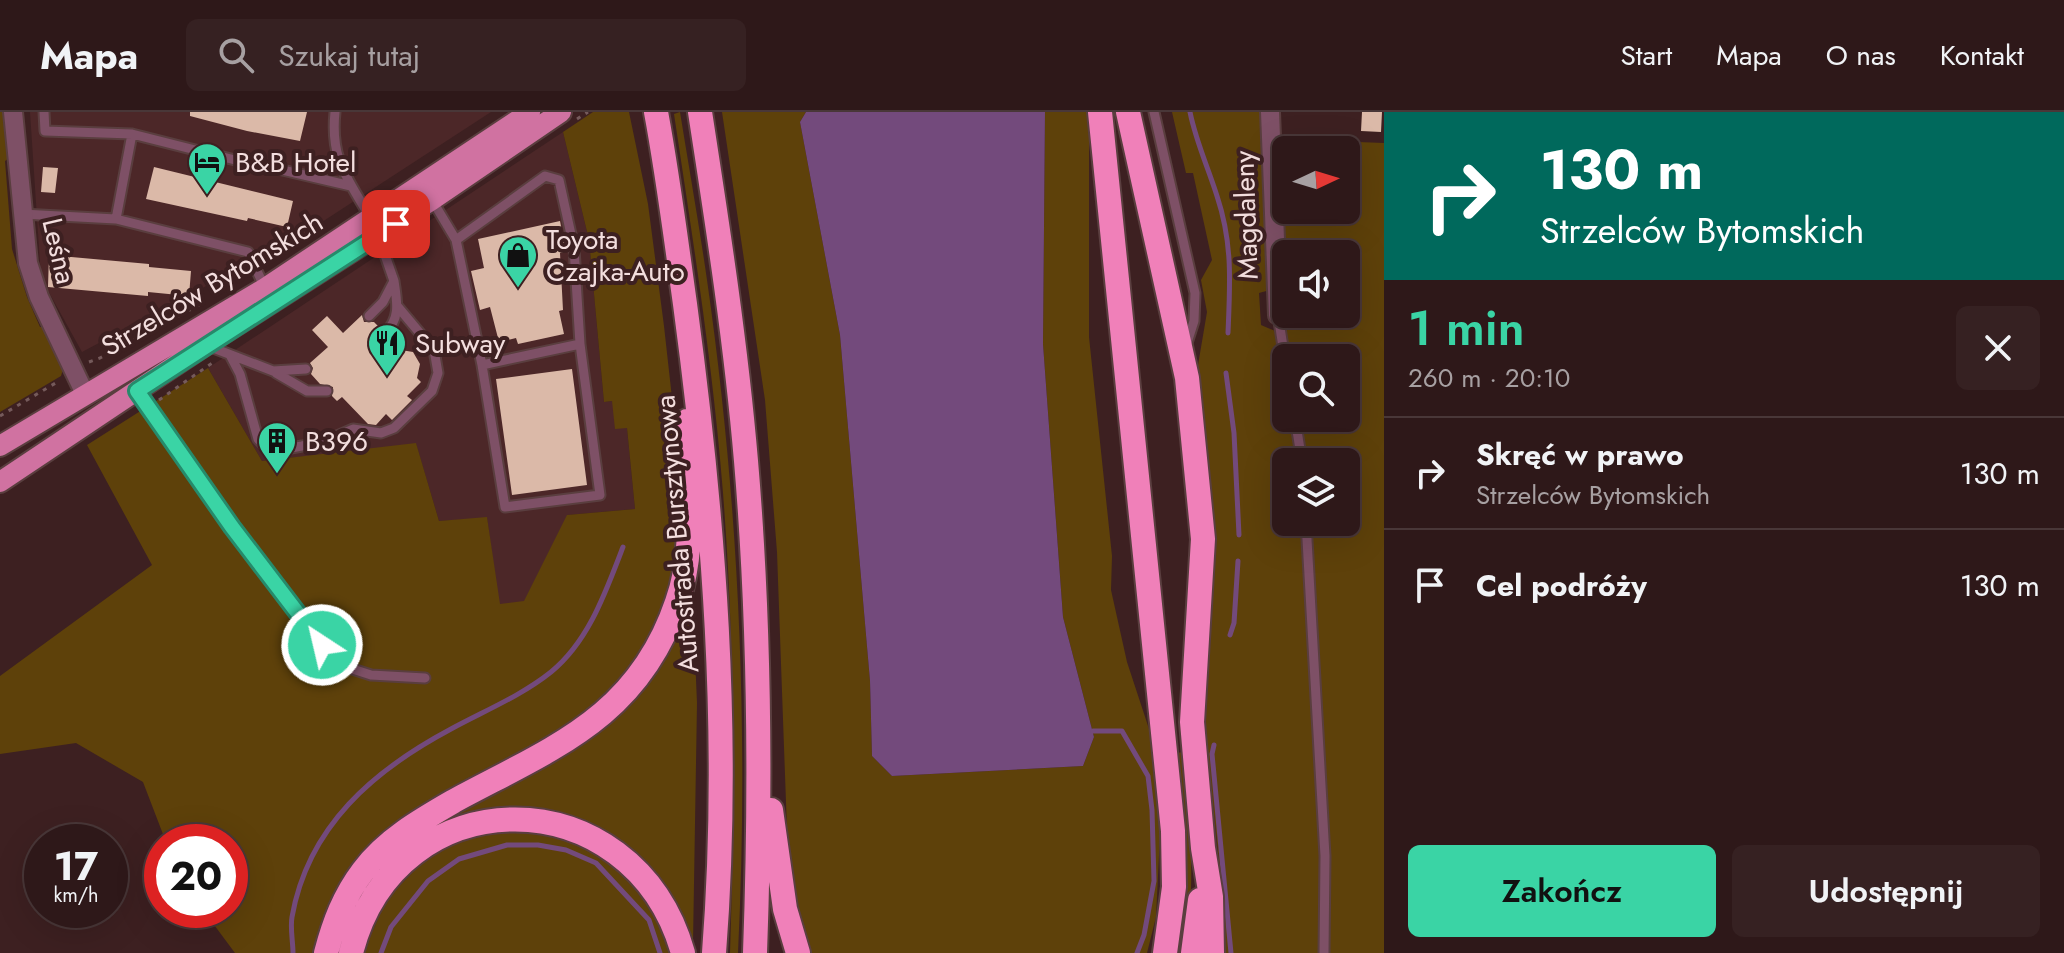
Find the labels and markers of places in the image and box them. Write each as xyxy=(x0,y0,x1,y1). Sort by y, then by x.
hotel icon: B&B Hotel xyxy=(186,141,228,196)
place label: B&B Hotel xyxy=(235,142,356,183)
pin xyxy=(362,190,430,258)
place label: Toyota Czajka-Auto xyxy=(546,219,685,292)
shop icon: Toyota Czajka-Auto xyxy=(497,234,539,289)
restaurant icon: Subway xyxy=(366,322,408,377)
place label: Subway xyxy=(415,323,506,364)
building icon: B396 xyxy=(256,420,298,475)
place label: B396 xyxy=(305,421,368,462)

